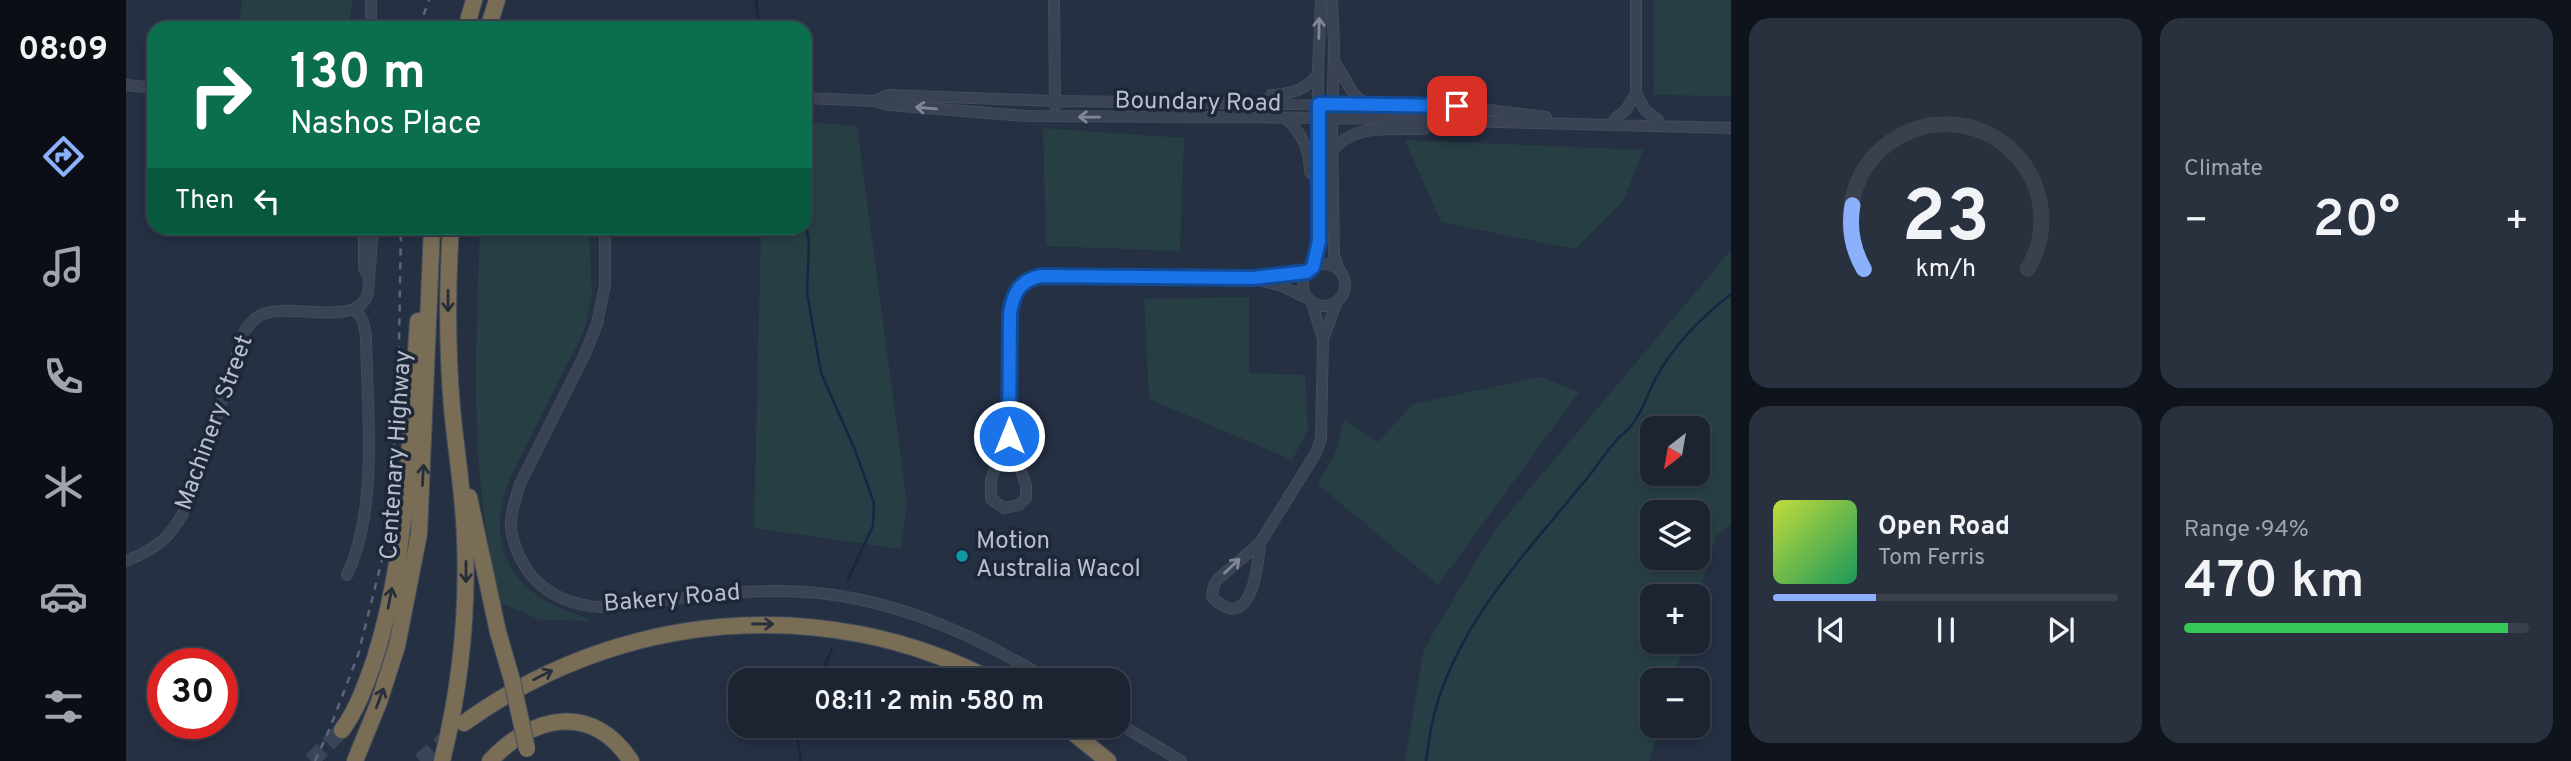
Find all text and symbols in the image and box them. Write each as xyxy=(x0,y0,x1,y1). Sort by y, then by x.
one-way arrow xyxy=(1312,16,1326,39)
text: 08:09 xyxy=(18,31,108,71)
text: 130 m xyxy=(290,44,426,106)
icon: right xyxy=(175,49,266,140)
pin xyxy=(1427,76,1487,136)
street label: Boundary Road xyxy=(1114,87,1282,119)
icon: arrive xyxy=(1438,87,1476,125)
one-way arrow xyxy=(915,101,938,114)
text: Nashos Place xyxy=(290,105,481,145)
one-way arrow xyxy=(1078,110,1101,124)
icon: directions xyxy=(39,132,88,181)
text: Climate xyxy=(2184,155,2263,184)
text: 23 xyxy=(1901,175,1990,267)
icon: left xyxy=(248,182,286,220)
text: Then xyxy=(175,185,234,218)
text: 20° xyxy=(2313,189,2400,255)
text: − xyxy=(2184,198,2209,247)
text: + xyxy=(2504,198,2529,247)
icon: music xyxy=(39,242,88,291)
text: km/h xyxy=(1915,254,1976,286)
one-way arrow xyxy=(441,289,455,312)
street label: Machinery Street xyxy=(169,331,261,515)
street label: Centenary Highway xyxy=(375,349,419,561)
icon: phone xyxy=(39,352,88,401)
position arrow xyxy=(972,399,1046,473)
north arrow xyxy=(1640,416,1710,486)
map controls xyxy=(1640,416,1710,738)
icon: climate xyxy=(39,462,88,511)
one-way arrow xyxy=(416,464,429,487)
button: layers xyxy=(1640,500,1710,570)
text: Open Road xyxy=(1878,511,2010,544)
text: Range · 94% xyxy=(2184,516,2309,545)
place label: Motion Australia Wacol xyxy=(976,527,1141,585)
text: Tom Ferris xyxy=(1878,544,1985,573)
marker: Motion Australia Wacol xyxy=(954,548,970,564)
text: 470 km xyxy=(2184,550,2365,616)
one-way arrow xyxy=(1224,557,1241,574)
one-way arrow xyxy=(459,560,473,583)
icon: car xyxy=(39,572,88,621)
street label: Bakery Road xyxy=(602,578,742,620)
button: + xyxy=(1640,584,1710,654)
one-way arrow xyxy=(383,587,397,610)
icon: previous xyxy=(1812,611,1850,649)
icon: pause xyxy=(1927,611,1965,649)
icon: next xyxy=(2042,611,2080,649)
one-way arrow xyxy=(751,617,774,631)
speed limit sign: 30 xyxy=(147,648,238,739)
one-way arrow xyxy=(532,667,553,681)
button: − xyxy=(1640,668,1710,738)
icon: filters xyxy=(39,682,88,731)
text: 08:11 · 2 min · 580 m xyxy=(814,686,1044,719)
one-way arrow xyxy=(375,687,387,709)

